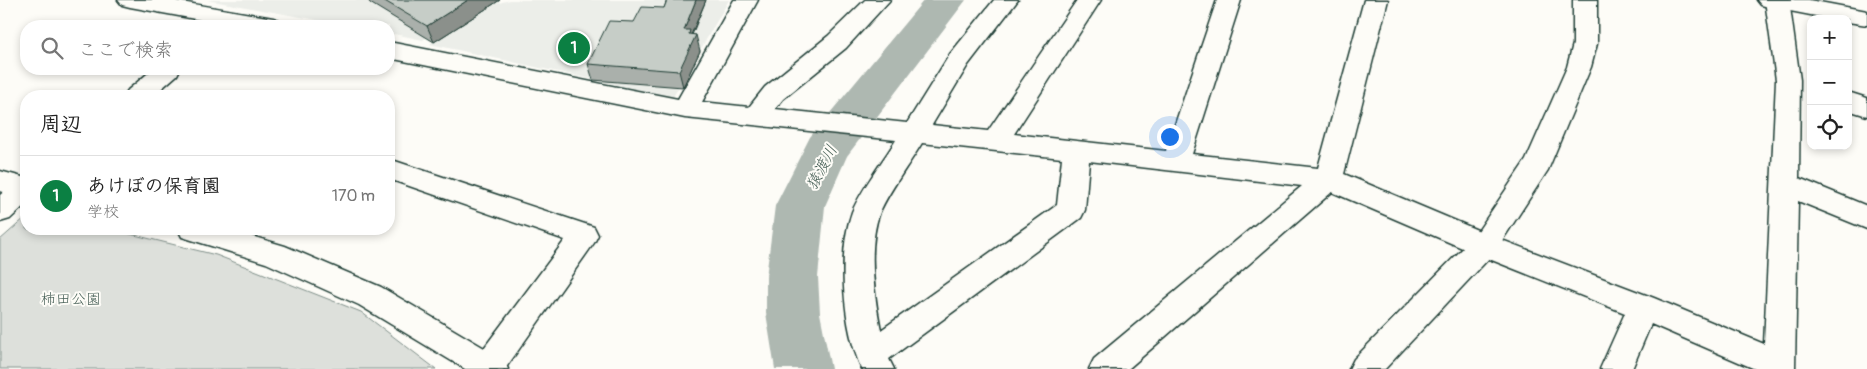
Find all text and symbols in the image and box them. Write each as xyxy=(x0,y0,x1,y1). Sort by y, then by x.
map controls xyxy=(1807,15,1852,150)
button: + xyxy=(1807,15,1852,60)
search box xyxy=(20,20,395,75)
pin: 1 xyxy=(558,29,590,67)
icon: search xyxy=(38,34,66,62)
text: ここで検索 xyxy=(78,38,173,62)
button: − xyxy=(1807,60,1852,105)
button: locate xyxy=(1807,105,1852,150)
text: 周辺 xyxy=(40,111,82,138)
your location xyxy=(1157,124,1183,150)
water label: 猿渡川 xyxy=(802,142,842,193)
text: あけぼの保育園 xyxy=(87,174,221,198)
text: 1 xyxy=(53,186,59,206)
text: 170 m xyxy=(332,186,375,206)
text: 学校 xyxy=(87,202,119,222)
park label: 柿田公園 xyxy=(41,290,101,309)

